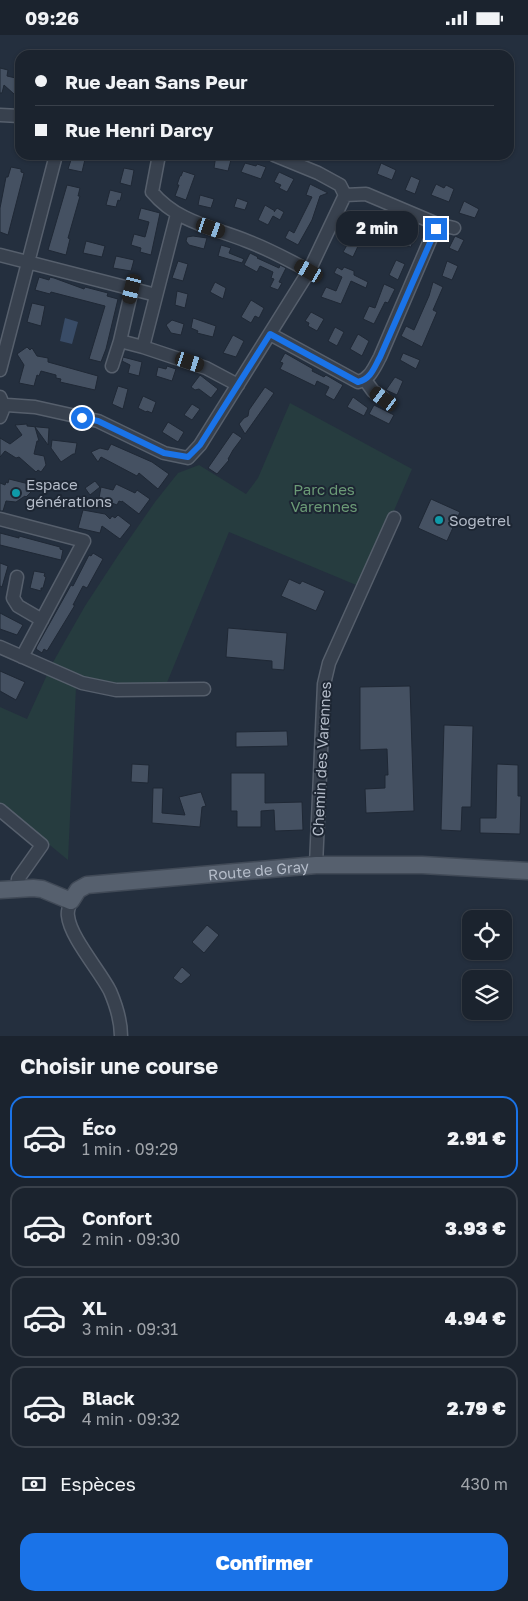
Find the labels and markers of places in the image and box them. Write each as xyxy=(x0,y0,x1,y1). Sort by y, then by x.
place label: Espace générations xyxy=(26,475,112,510)
marker: Espace générations xyxy=(10,487,22,499)
place label: Sogetrel xyxy=(449,511,511,529)
marker: Sogetrel xyxy=(433,514,445,526)

